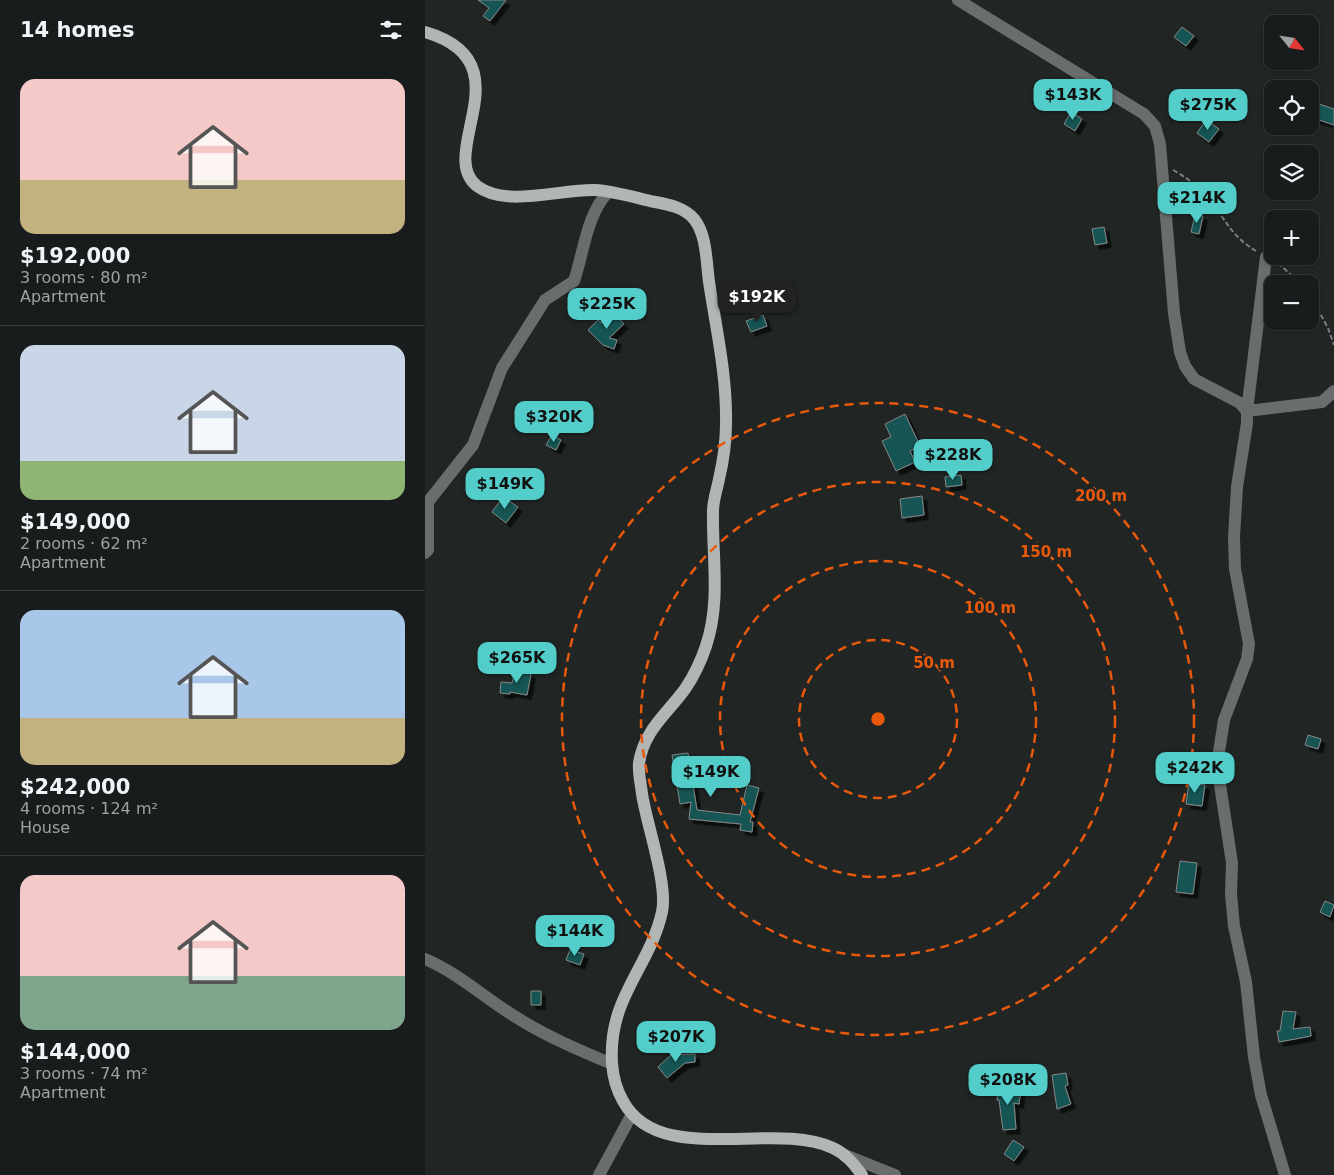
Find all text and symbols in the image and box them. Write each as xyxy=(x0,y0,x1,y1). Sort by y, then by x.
north arrow xyxy=(1264,15,1319,70)
map controls xyxy=(1264,15,1319,330)
icon: filters xyxy=(377,16,405,44)
text: 14 homes xyxy=(20,18,135,42)
pin: $143K xyxy=(1038,78,1108,121)
button: locate xyxy=(1264,80,1319,135)
text: $143K xyxy=(1045,85,1101,104)
pin: $275K xyxy=(1173,88,1243,131)
text: $275K xyxy=(1180,95,1236,114)
icon: home xyxy=(168,112,258,202)
button: layers xyxy=(1264,145,1319,200)
pin: $214K xyxy=(1162,182,1232,224)
text: $214K xyxy=(1169,188,1225,207)
button: + xyxy=(1264,210,1319,265)
text: $192,000 xyxy=(20,244,130,268)
text: 3 rooms · 80 m² xyxy=(20,268,148,287)
button: − xyxy=(1264,275,1319,330)
pin: $192K xyxy=(722,280,792,323)
text: Apartment xyxy=(20,287,106,306)
text: $192K xyxy=(729,287,785,306)
pin: $225K xyxy=(572,288,642,330)
text: $225K xyxy=(579,294,635,313)
icon: home xyxy=(168,377,258,467)
pin: $320K xyxy=(519,400,589,443)
text: $320K xyxy=(526,407,582,426)
pin: $228K xyxy=(918,438,988,481)
text: $228K xyxy=(925,445,981,464)
pin: $149K xyxy=(470,468,540,510)
text: $149K xyxy=(477,474,533,493)
text: 200 m xyxy=(1075,487,1127,505)
text: $149,000 xyxy=(20,510,130,534)
text: 2 rooms · 62 m² xyxy=(20,534,148,553)
text: 150 m xyxy=(1020,543,1072,561)
text: Apartment xyxy=(20,553,106,572)
text: 100 m xyxy=(964,599,1016,617)
icon: home xyxy=(168,642,258,732)
pin: $265K xyxy=(482,642,552,684)
text: $265K xyxy=(489,648,545,667)
text: 50 m xyxy=(913,654,955,672)
centre of rings xyxy=(869,710,887,728)
pin: $242K xyxy=(1160,752,1230,794)
pin: $149K xyxy=(676,756,746,798)
text: $242K xyxy=(1167,758,1223,777)
text: $149K xyxy=(683,762,739,781)
text: $242,000 xyxy=(20,775,130,799)
text: 4 rooms · 124 m² xyxy=(20,799,158,818)
text: House xyxy=(20,818,70,837)
icon: home xyxy=(168,907,258,997)
pin: $144K xyxy=(540,914,610,957)
text: $144K xyxy=(547,921,603,940)
pin: $207K xyxy=(641,1020,711,1063)
text: $207K xyxy=(648,1027,704,1046)
text: $144,000 xyxy=(20,1040,130,1064)
text: 3 rooms · 74 m² xyxy=(20,1064,148,1083)
pin: $208K xyxy=(973,1064,1043,1106)
text: $208K xyxy=(980,1070,1036,1089)
text: Apartment xyxy=(20,1083,106,1102)

